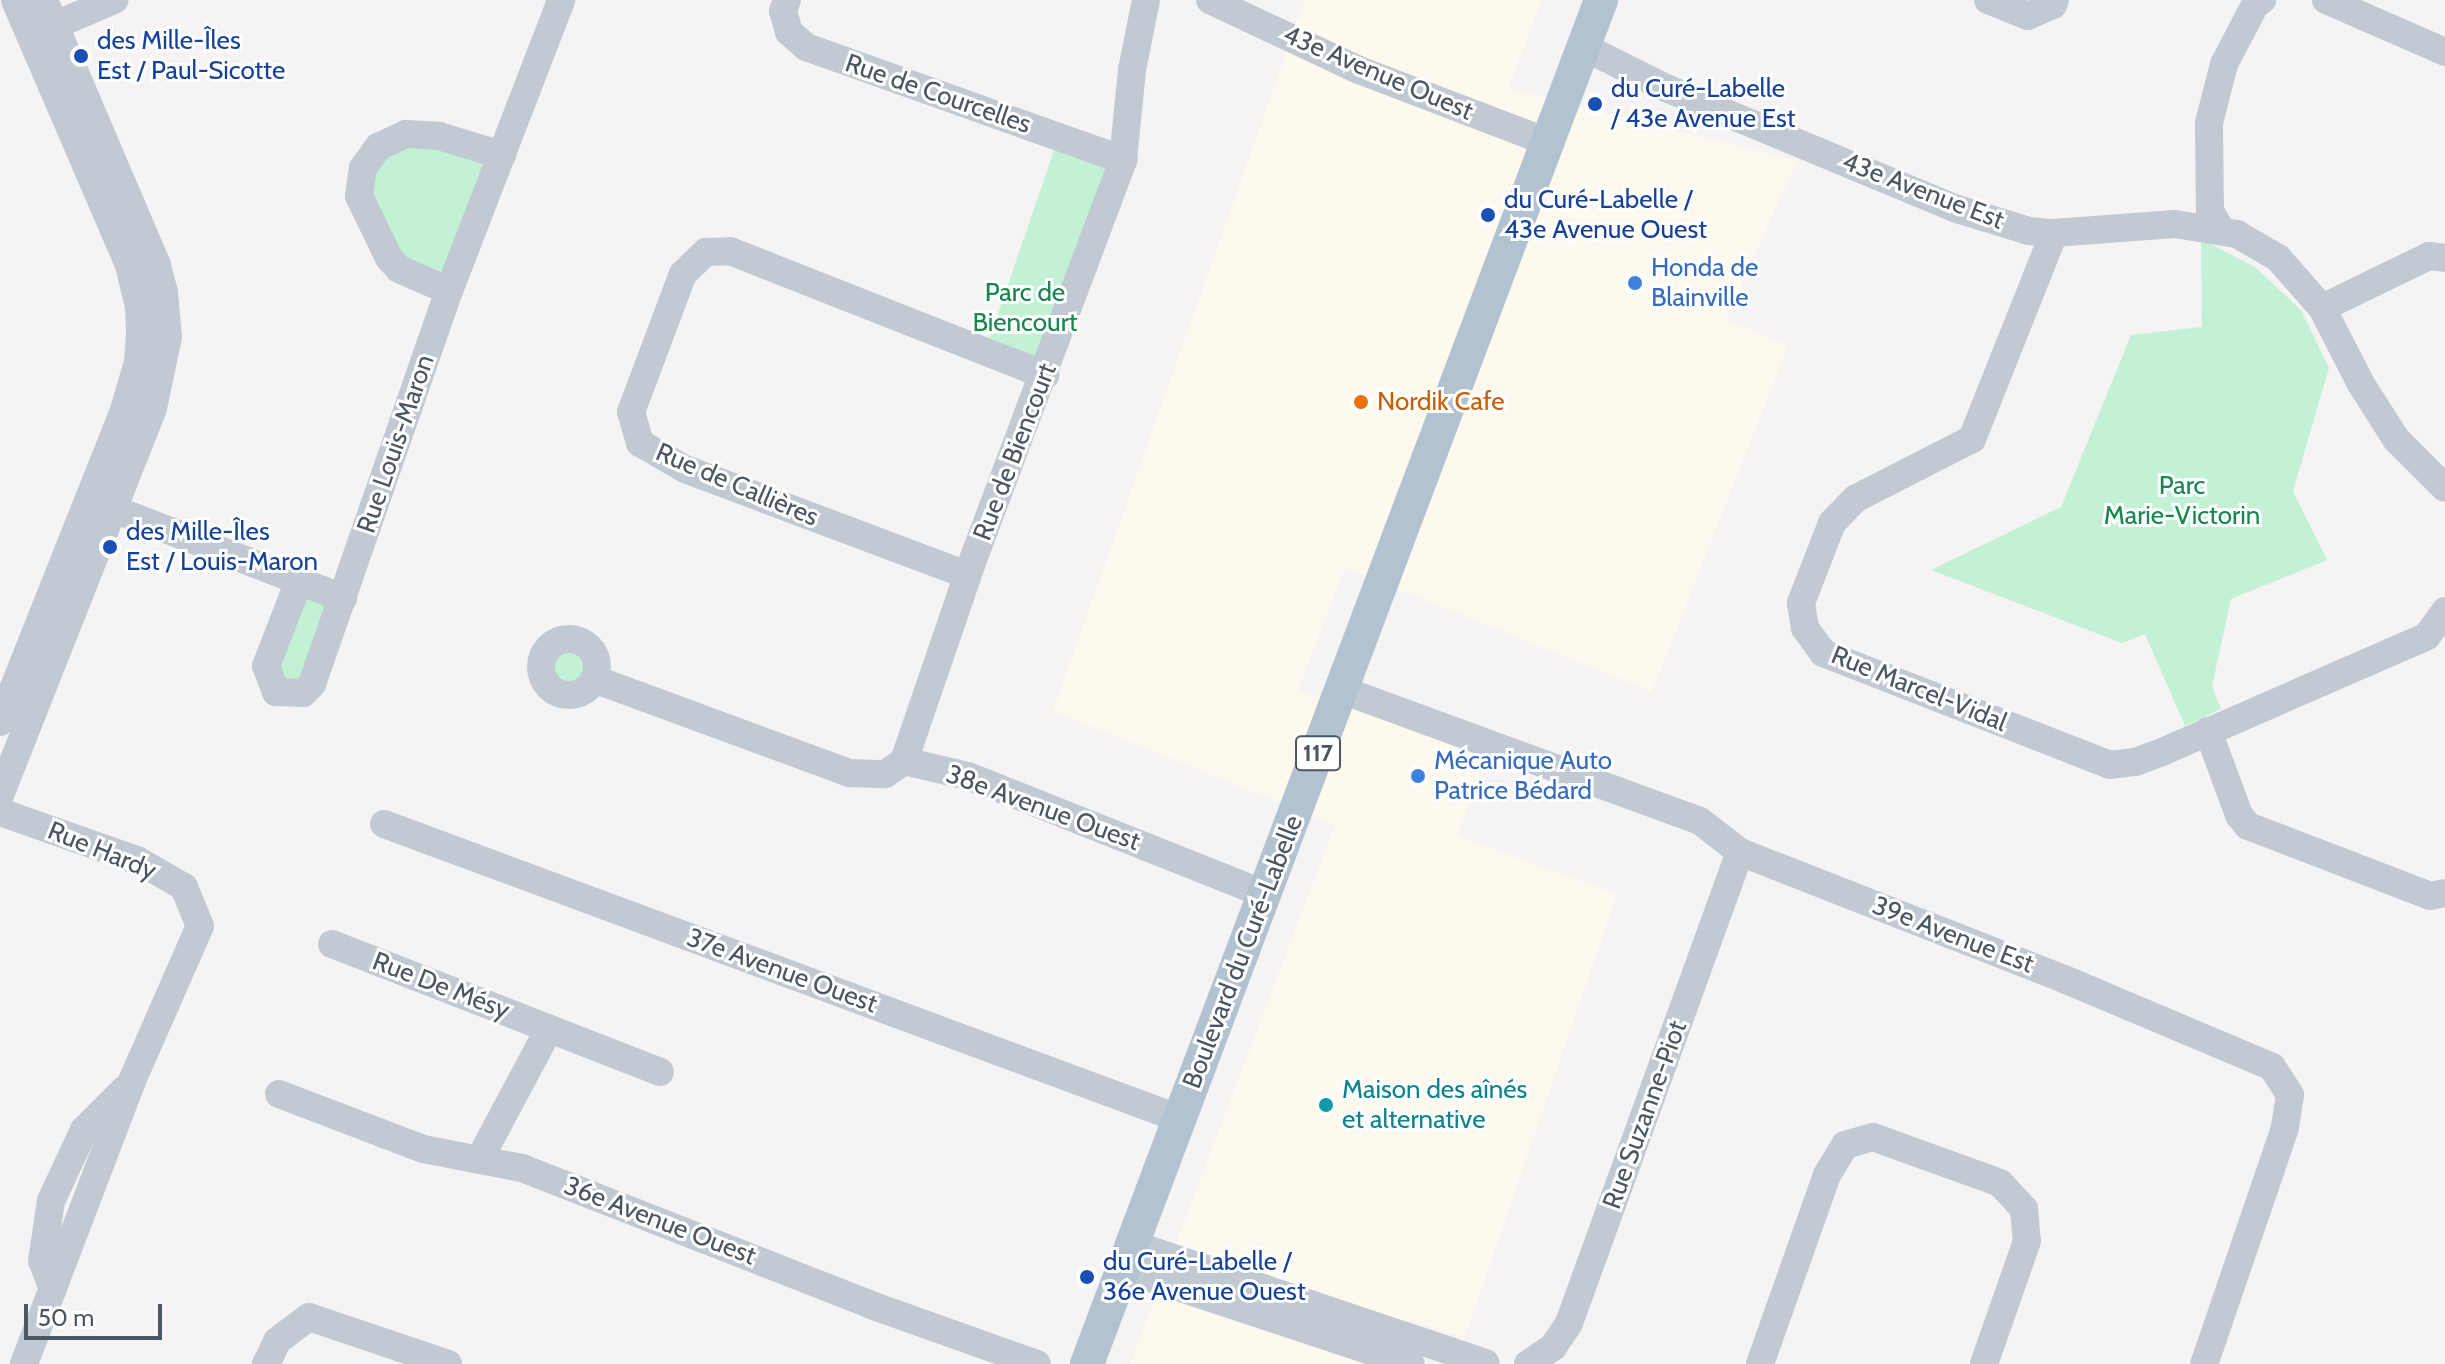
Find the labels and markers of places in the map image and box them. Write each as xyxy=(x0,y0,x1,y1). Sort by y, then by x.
place label: des Mille-Îles Est / Paul-Sicotte xyxy=(97,25,285,86)
marker: des Mille-Îles Est / Paul-Sicotte xyxy=(72,47,90,65)
place label: du Curé-Labelle / 43e Avenue Est xyxy=(1611,73,1796,134)
marker: du Curé-Labelle / 43e Avenue Est xyxy=(1586,95,1604,113)
place label: du Curé-Labelle / 43e Avenue Ouest xyxy=(1504,184,1707,246)
marker: du Curé-Labelle / 43e Avenue Ouest xyxy=(1479,206,1497,224)
place label: Honda de Blainville xyxy=(1651,252,1758,314)
marker: Honda de Blainville xyxy=(1626,274,1644,292)
place label: Nordik Cafe xyxy=(1377,386,1505,418)
marker: Nordik Cafe xyxy=(1352,393,1370,411)
place label: des Mille-Îles Est / Louis-Maron xyxy=(126,516,318,578)
marker: des Mille-Îles Est / Louis-Maron xyxy=(101,538,119,556)
place label: Mécanique Auto Patrice Bédard xyxy=(1434,745,1612,806)
marker: Mécanique Auto Patrice Bédard xyxy=(1409,767,1427,785)
place label: Maison des aînés et alternative xyxy=(1342,1074,1527,1136)
marker: Maison des aînés et alternative xyxy=(1317,1096,1335,1114)
place label: du Curé-Labelle / 36e Avenue Ouest xyxy=(1103,1246,1306,1308)
marker: du Curé-Labelle / 36e Avenue Ouest xyxy=(1078,1268,1096,1286)

